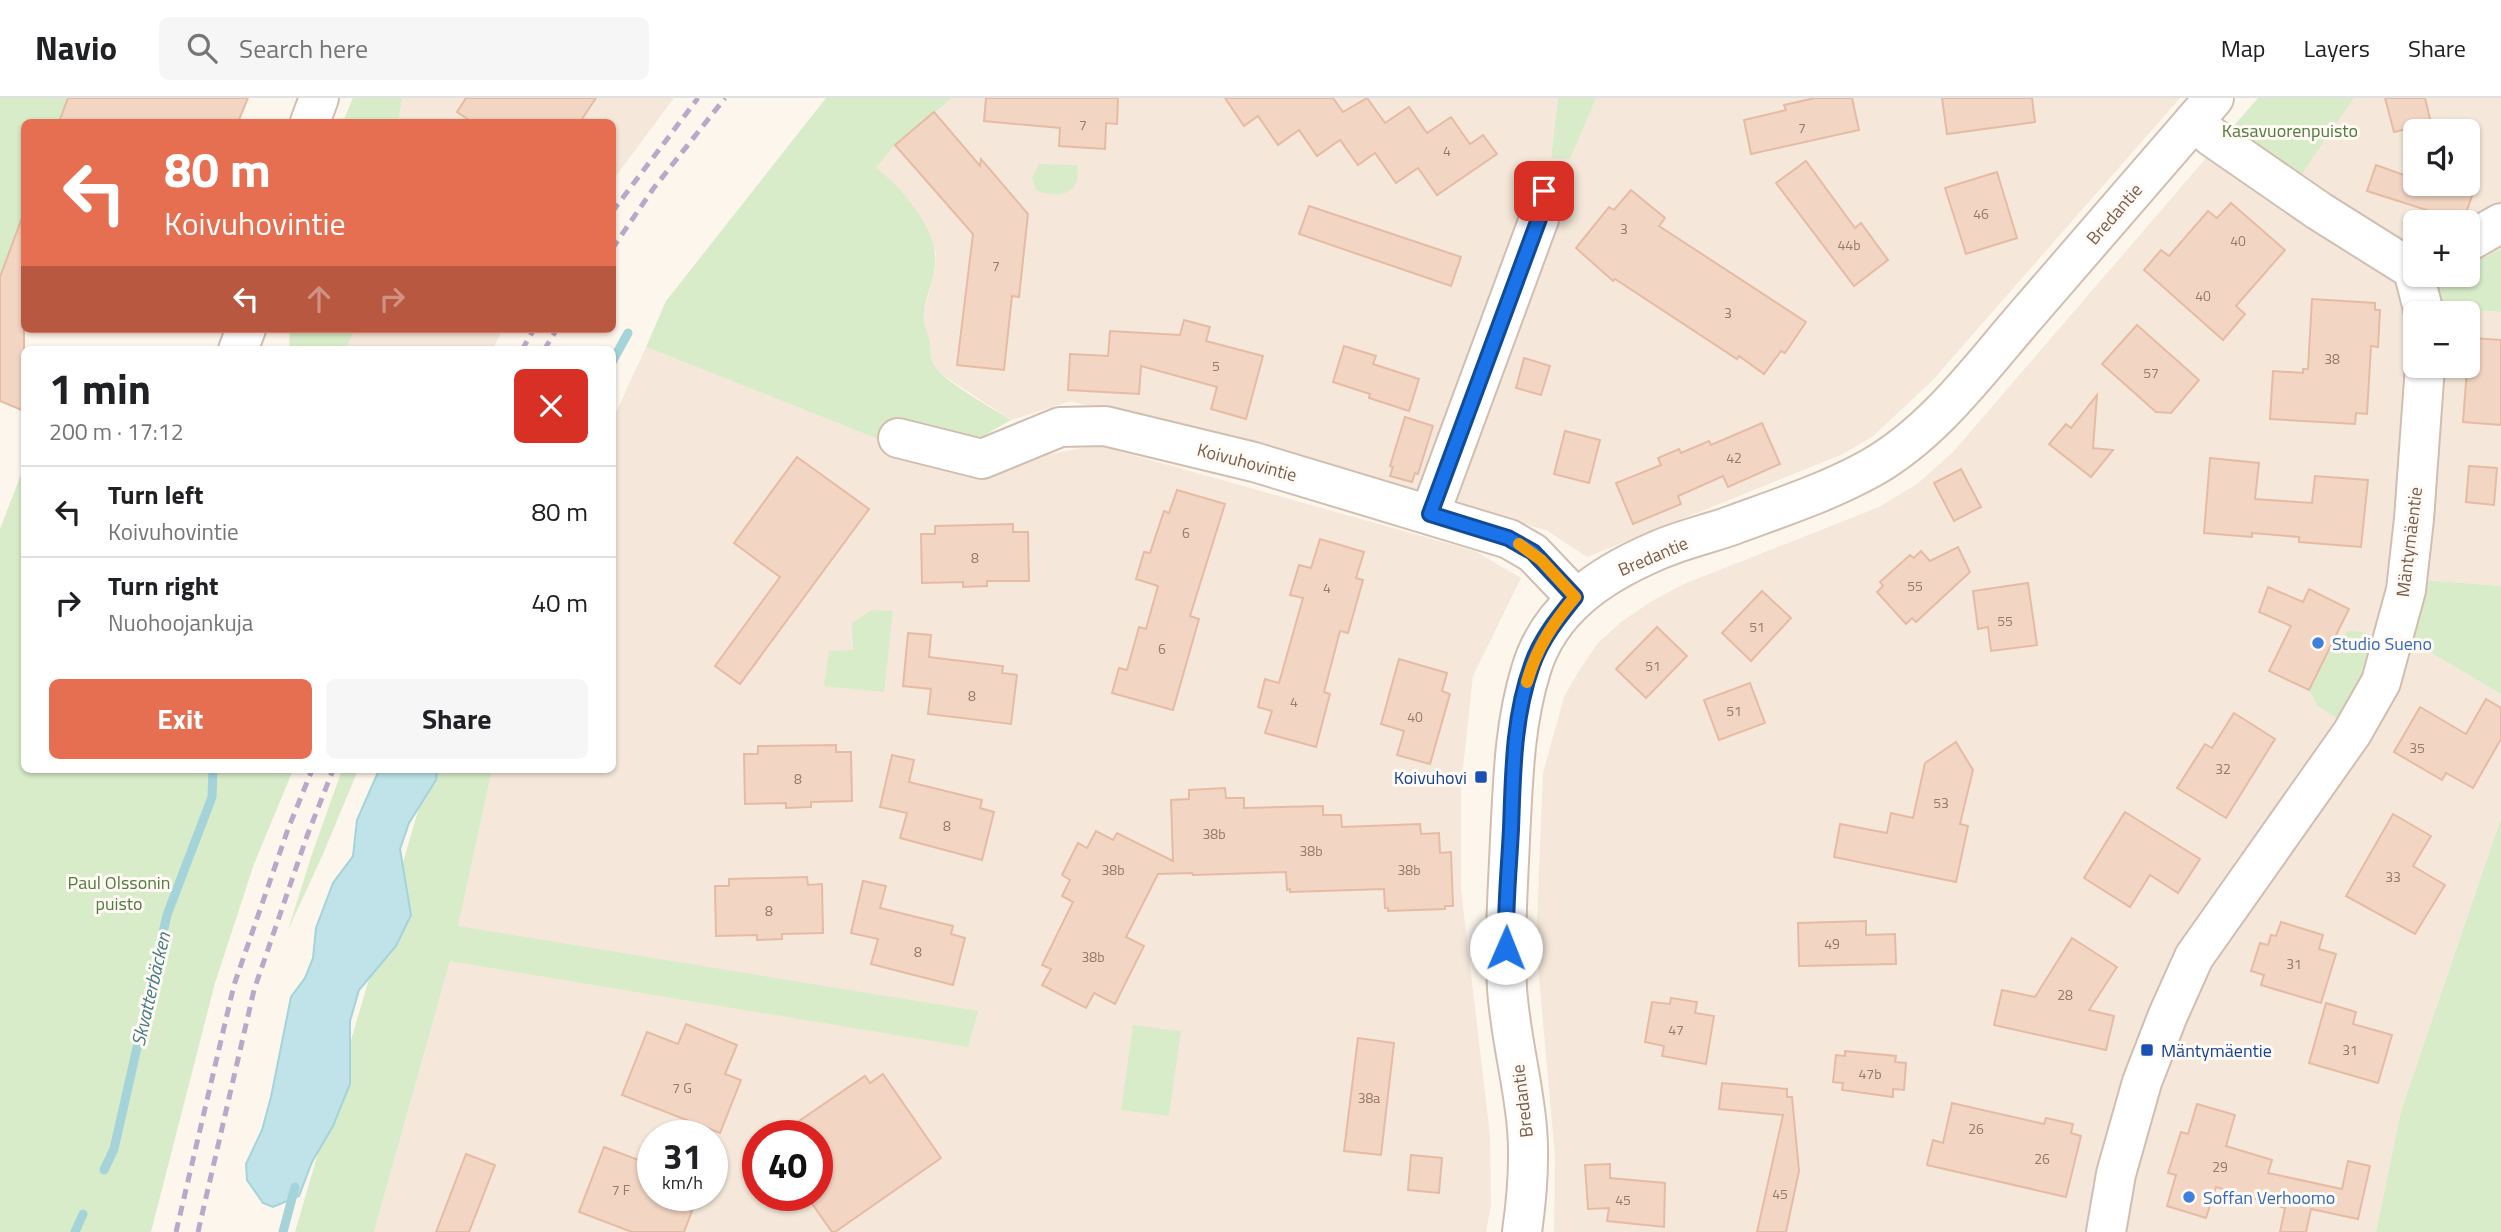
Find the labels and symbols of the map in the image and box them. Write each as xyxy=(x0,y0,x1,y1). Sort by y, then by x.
house number: 7 xyxy=(1079,114,1087,135)
house number: 7 xyxy=(1798,117,1806,138)
park label: Kasavuorenpuisto xyxy=(2222,117,2358,144)
house number: 4 xyxy=(1443,140,1451,161)
pin xyxy=(1514,161,1574,221)
street label: Bredantie xyxy=(2080,177,2148,251)
house number: 46 xyxy=(1973,203,1989,224)
house number: 3 xyxy=(1620,218,1628,239)
house number: 40 xyxy=(2230,230,2246,251)
house number: 44b xyxy=(1837,234,1861,255)
house number: 7 xyxy=(992,255,1000,276)
house number: 40 xyxy=(2195,285,2211,306)
house number: 3 xyxy=(1724,302,1732,323)
house number: 38 xyxy=(2324,348,2340,369)
house number: 5 xyxy=(1212,355,1220,376)
house number: 57 xyxy=(2143,362,2159,383)
street label: Koivuhovintie xyxy=(1194,436,1300,488)
house number: 42 xyxy=(1726,447,1742,468)
street label: Mäntymäentie xyxy=(2389,485,2429,599)
house number: 6 xyxy=(1182,522,1190,543)
street label: Bredantie xyxy=(1614,529,1692,583)
house number: 8 xyxy=(971,547,979,568)
house number: 55 xyxy=(1907,575,1923,596)
house number: 4 xyxy=(1323,577,1331,598)
house number: 55 xyxy=(1997,610,2013,631)
house number: 51 xyxy=(1749,616,1765,637)
place label: Studio Sueno xyxy=(2332,630,2432,657)
marker: Studio Sueno xyxy=(2310,635,2326,651)
house number: 6 xyxy=(1158,638,1166,659)
house number: 51 xyxy=(1645,655,1661,676)
house number: 8 xyxy=(968,685,976,706)
house number: 4 xyxy=(1290,691,1298,712)
house number: 51 xyxy=(1726,700,1742,721)
house number: 40 xyxy=(1407,706,1423,727)
house number: 35 xyxy=(2409,737,2425,758)
house number: 32 xyxy=(2215,758,2231,779)
place label: Koivuhovi xyxy=(1394,764,1467,791)
house number: 8 xyxy=(794,768,802,789)
marker: Koivuhovi xyxy=(1473,769,1489,785)
house number: 53 xyxy=(1933,792,1949,813)
house number: 8 xyxy=(943,815,951,836)
house number: 38b xyxy=(1202,823,1226,844)
house number: 38b xyxy=(1299,840,1323,861)
house number: 38b xyxy=(1101,859,1125,880)
house number: 38b xyxy=(1397,859,1421,880)
house number: 33 xyxy=(2385,866,2401,887)
park label: Paul Olssonin puisto xyxy=(68,869,170,917)
house number: 8 xyxy=(765,900,773,921)
position arrow xyxy=(1469,911,1543,985)
water label: Skvatterbäcken xyxy=(123,929,177,1049)
house number: 49 xyxy=(1824,933,1840,954)
house number: 8 xyxy=(914,941,922,962)
house number: 38b xyxy=(1081,946,1105,967)
house number: 31 xyxy=(2286,953,2302,974)
house number: 28 xyxy=(2057,984,2073,1005)
house number: 47 xyxy=(1668,1019,1684,1040)
place label: Mäntymäentie xyxy=(2161,1037,2272,1064)
house number: 31 xyxy=(2342,1039,2358,1060)
marker: Mäntymäentie xyxy=(2139,1042,2155,1058)
street label: Bredantie xyxy=(1504,1063,1540,1139)
house number: 47b xyxy=(1858,1063,1882,1084)
house number: 7 G xyxy=(672,1077,692,1098)
house number: 38a xyxy=(1358,1087,1380,1108)
house number: 26 xyxy=(1968,1118,1984,1139)
speed limit sign: 40 xyxy=(742,1120,833,1211)
house number: 26 xyxy=(2034,1148,2050,1169)
house number: 29 xyxy=(2212,1156,2228,1177)
house number: 7 F xyxy=(612,1179,630,1200)
house number: 45 xyxy=(1772,1183,1788,1204)
place label: Soffan Verhoomo xyxy=(2203,1184,2335,1211)
house number: 45 xyxy=(1615,1189,1631,1210)
marker: Soffan Verhoomo xyxy=(2181,1189,2197,1205)

